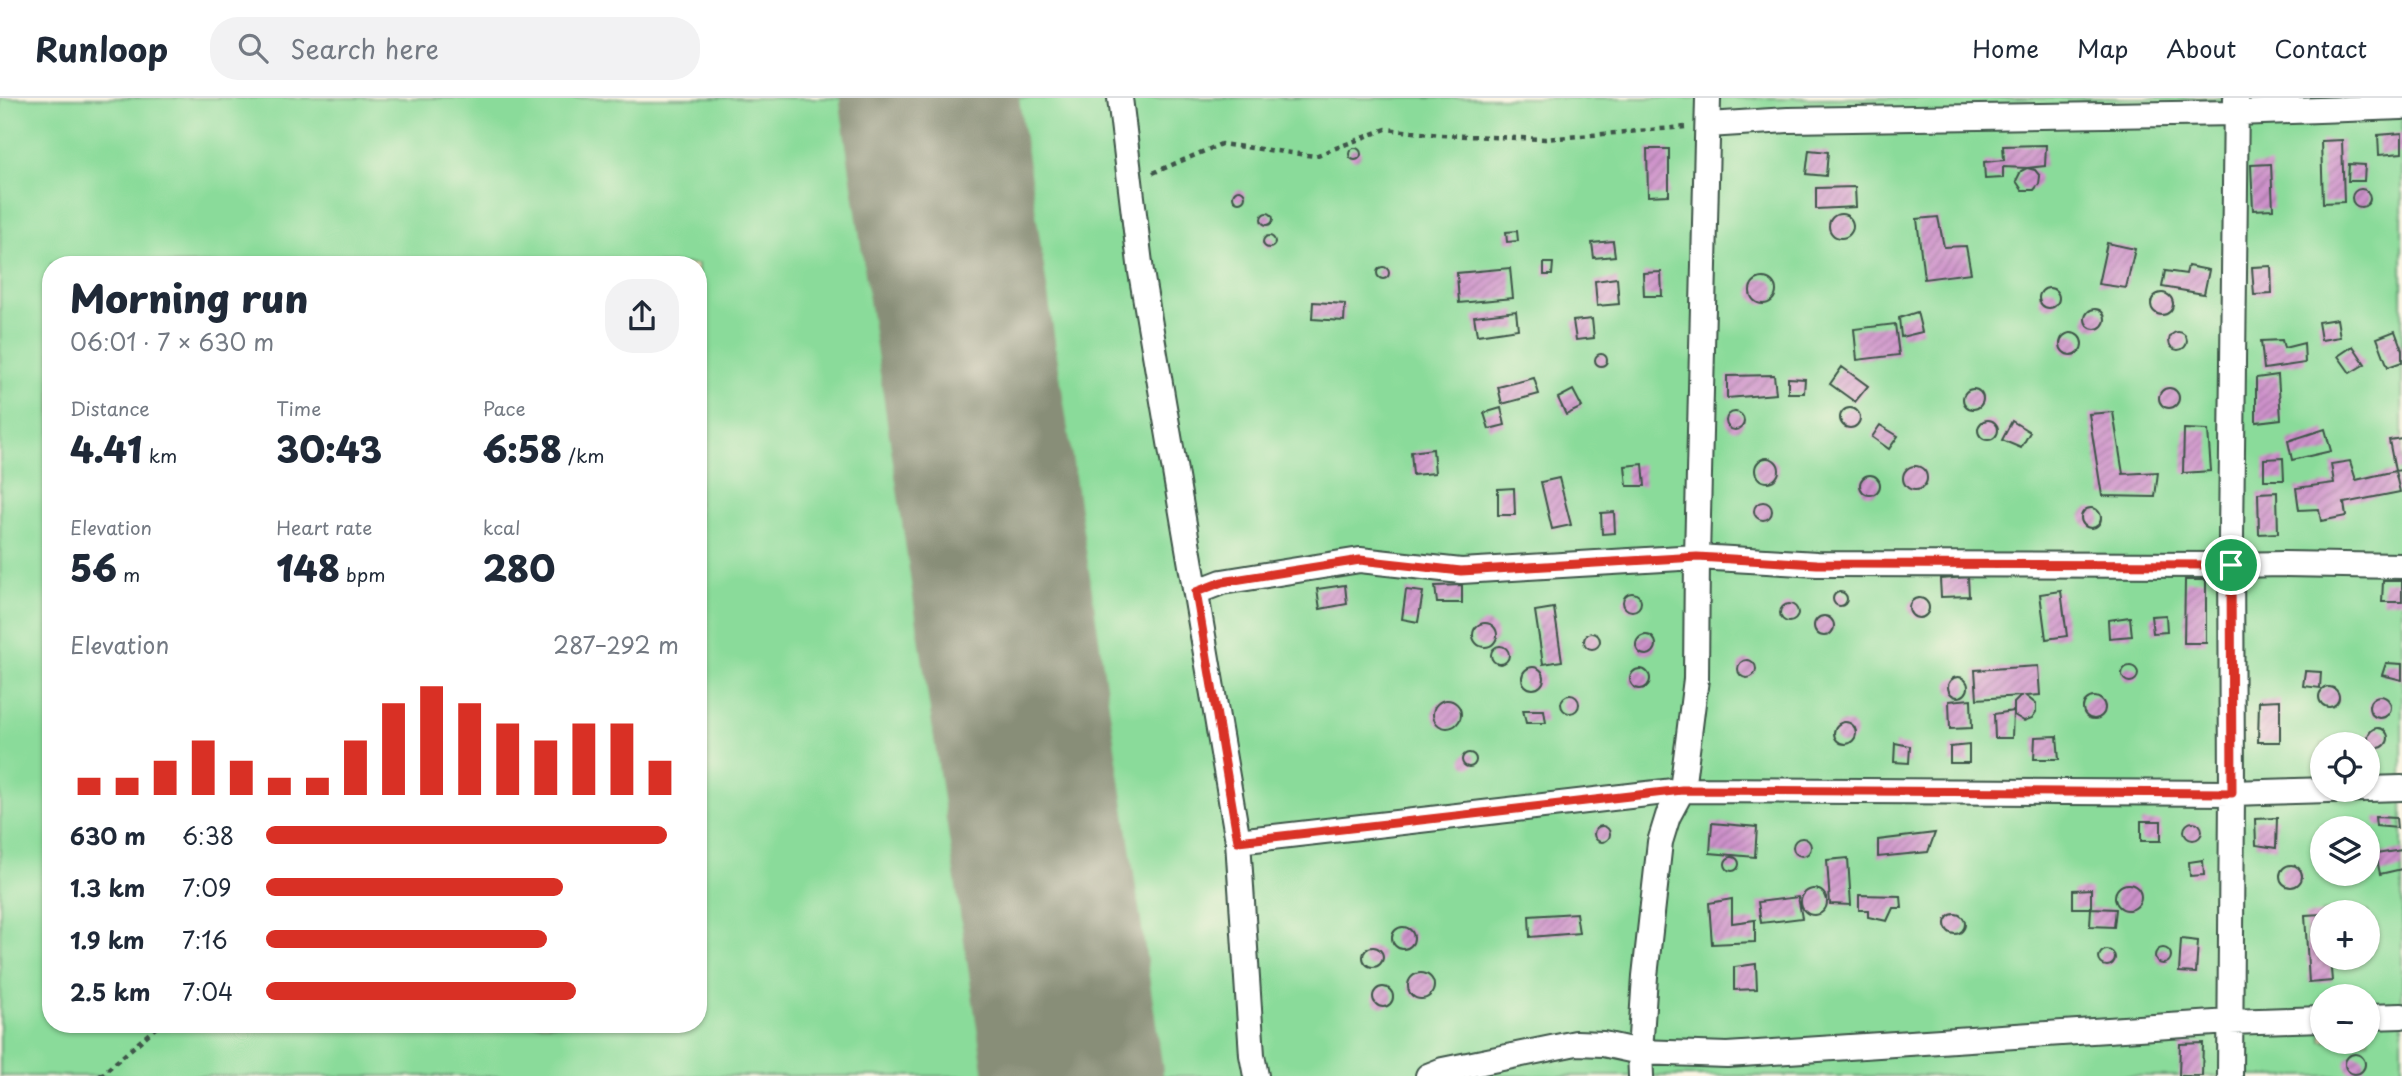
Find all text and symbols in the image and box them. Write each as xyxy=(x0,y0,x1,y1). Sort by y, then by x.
search box xyxy=(210,17,700,80)
text: Runloop xyxy=(35,23,168,73)
icon: search xyxy=(234,29,272,67)
text: Search here xyxy=(290,29,439,68)
text: Home xyxy=(1972,30,2039,66)
text: Map xyxy=(2077,30,2128,66)
text: About xyxy=(2166,30,2236,66)
text: Contact xyxy=(2274,30,2367,66)
text: Morning run xyxy=(70,269,308,326)
button: share xyxy=(605,279,679,353)
text: 06:01 · 7 × 630 m xyxy=(70,324,274,359)
text: Distance xyxy=(70,394,150,422)
text: Time xyxy=(276,394,321,422)
text: Pace xyxy=(483,394,526,422)
text: 4.41 xyxy=(70,422,142,475)
text: 30:43 xyxy=(276,422,382,475)
text: 6:58 xyxy=(483,422,562,475)
text: km xyxy=(142,441,177,469)
text: /km xyxy=(562,441,604,469)
text: Elevation xyxy=(70,513,152,541)
text: Heart rate xyxy=(276,513,372,541)
text: kcal xyxy=(483,513,521,541)
pin xyxy=(2201,535,2261,595)
text: 56 xyxy=(70,541,117,594)
text: 148 xyxy=(276,541,340,594)
text: 280 xyxy=(483,541,555,594)
icon: arrive xyxy=(2212,546,2250,584)
text: m xyxy=(117,560,140,588)
text: bpm xyxy=(340,560,385,588)
text: Elevation xyxy=(70,627,169,662)
text: 287–292 m xyxy=(553,627,679,662)
map controls xyxy=(2310,732,2380,1054)
button: locate xyxy=(2310,732,2380,802)
button: layers xyxy=(2310,816,2380,886)
text: 630 m xyxy=(70,818,146,853)
text: 6:38 xyxy=(182,818,234,853)
text: 1.3 km xyxy=(70,870,145,905)
text: 7:09 xyxy=(182,870,232,905)
button: + xyxy=(2310,900,2380,970)
text: 1.9 km xyxy=(70,922,144,957)
text: 7:16 xyxy=(182,922,228,957)
text: 2.5 km xyxy=(70,974,150,1009)
text: 7:04 xyxy=(182,974,233,1009)
button: − xyxy=(2310,984,2380,1054)

